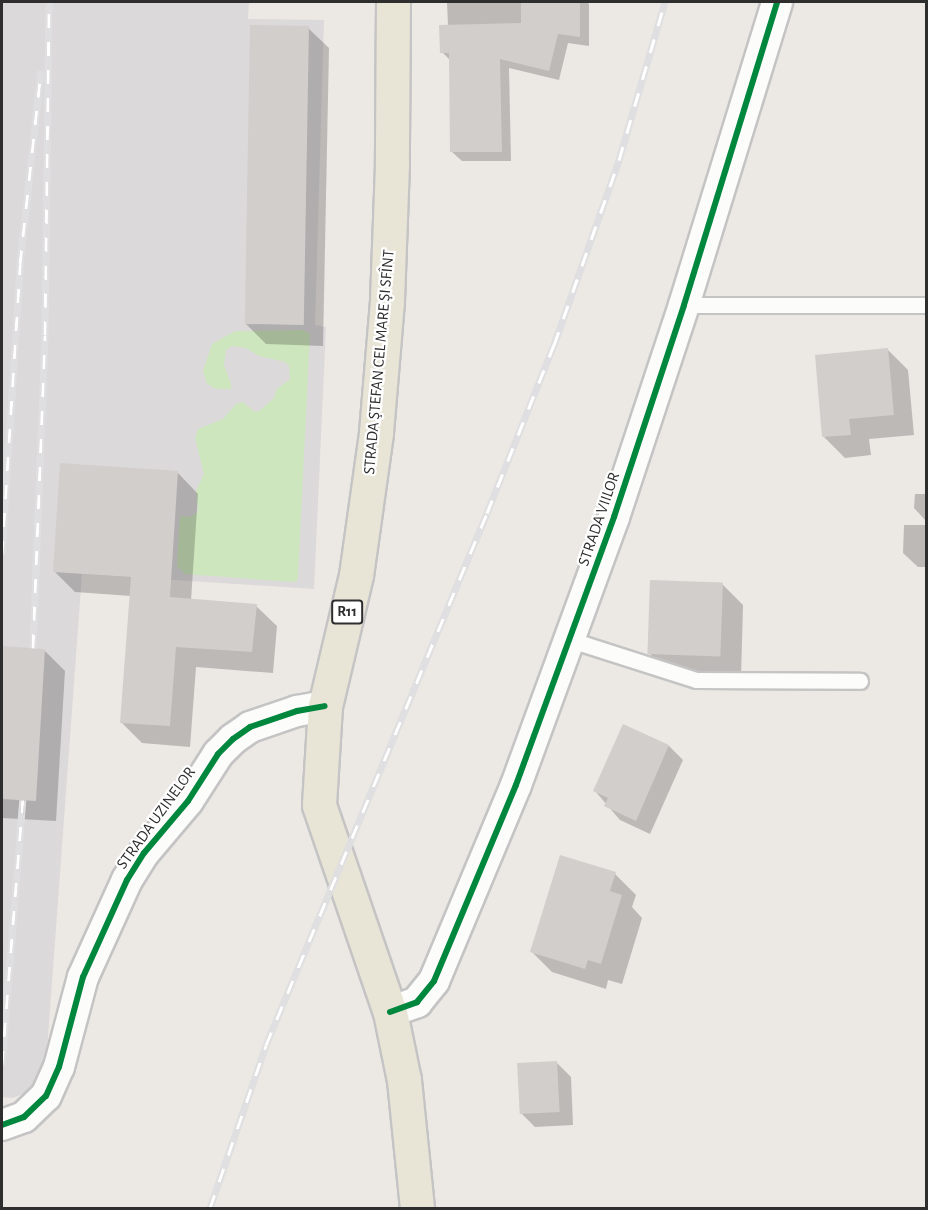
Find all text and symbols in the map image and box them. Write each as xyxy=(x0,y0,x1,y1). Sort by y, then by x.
street label: STRADA ŞTEFAN CEL MARE ŞI SFÎNT xyxy=(360,249,398,475)
street label: STRADA VIILOR xyxy=(574,470,624,568)
road number: R11 xyxy=(330,600,364,624)
street label: STRADA UZINELOR xyxy=(112,763,200,873)

